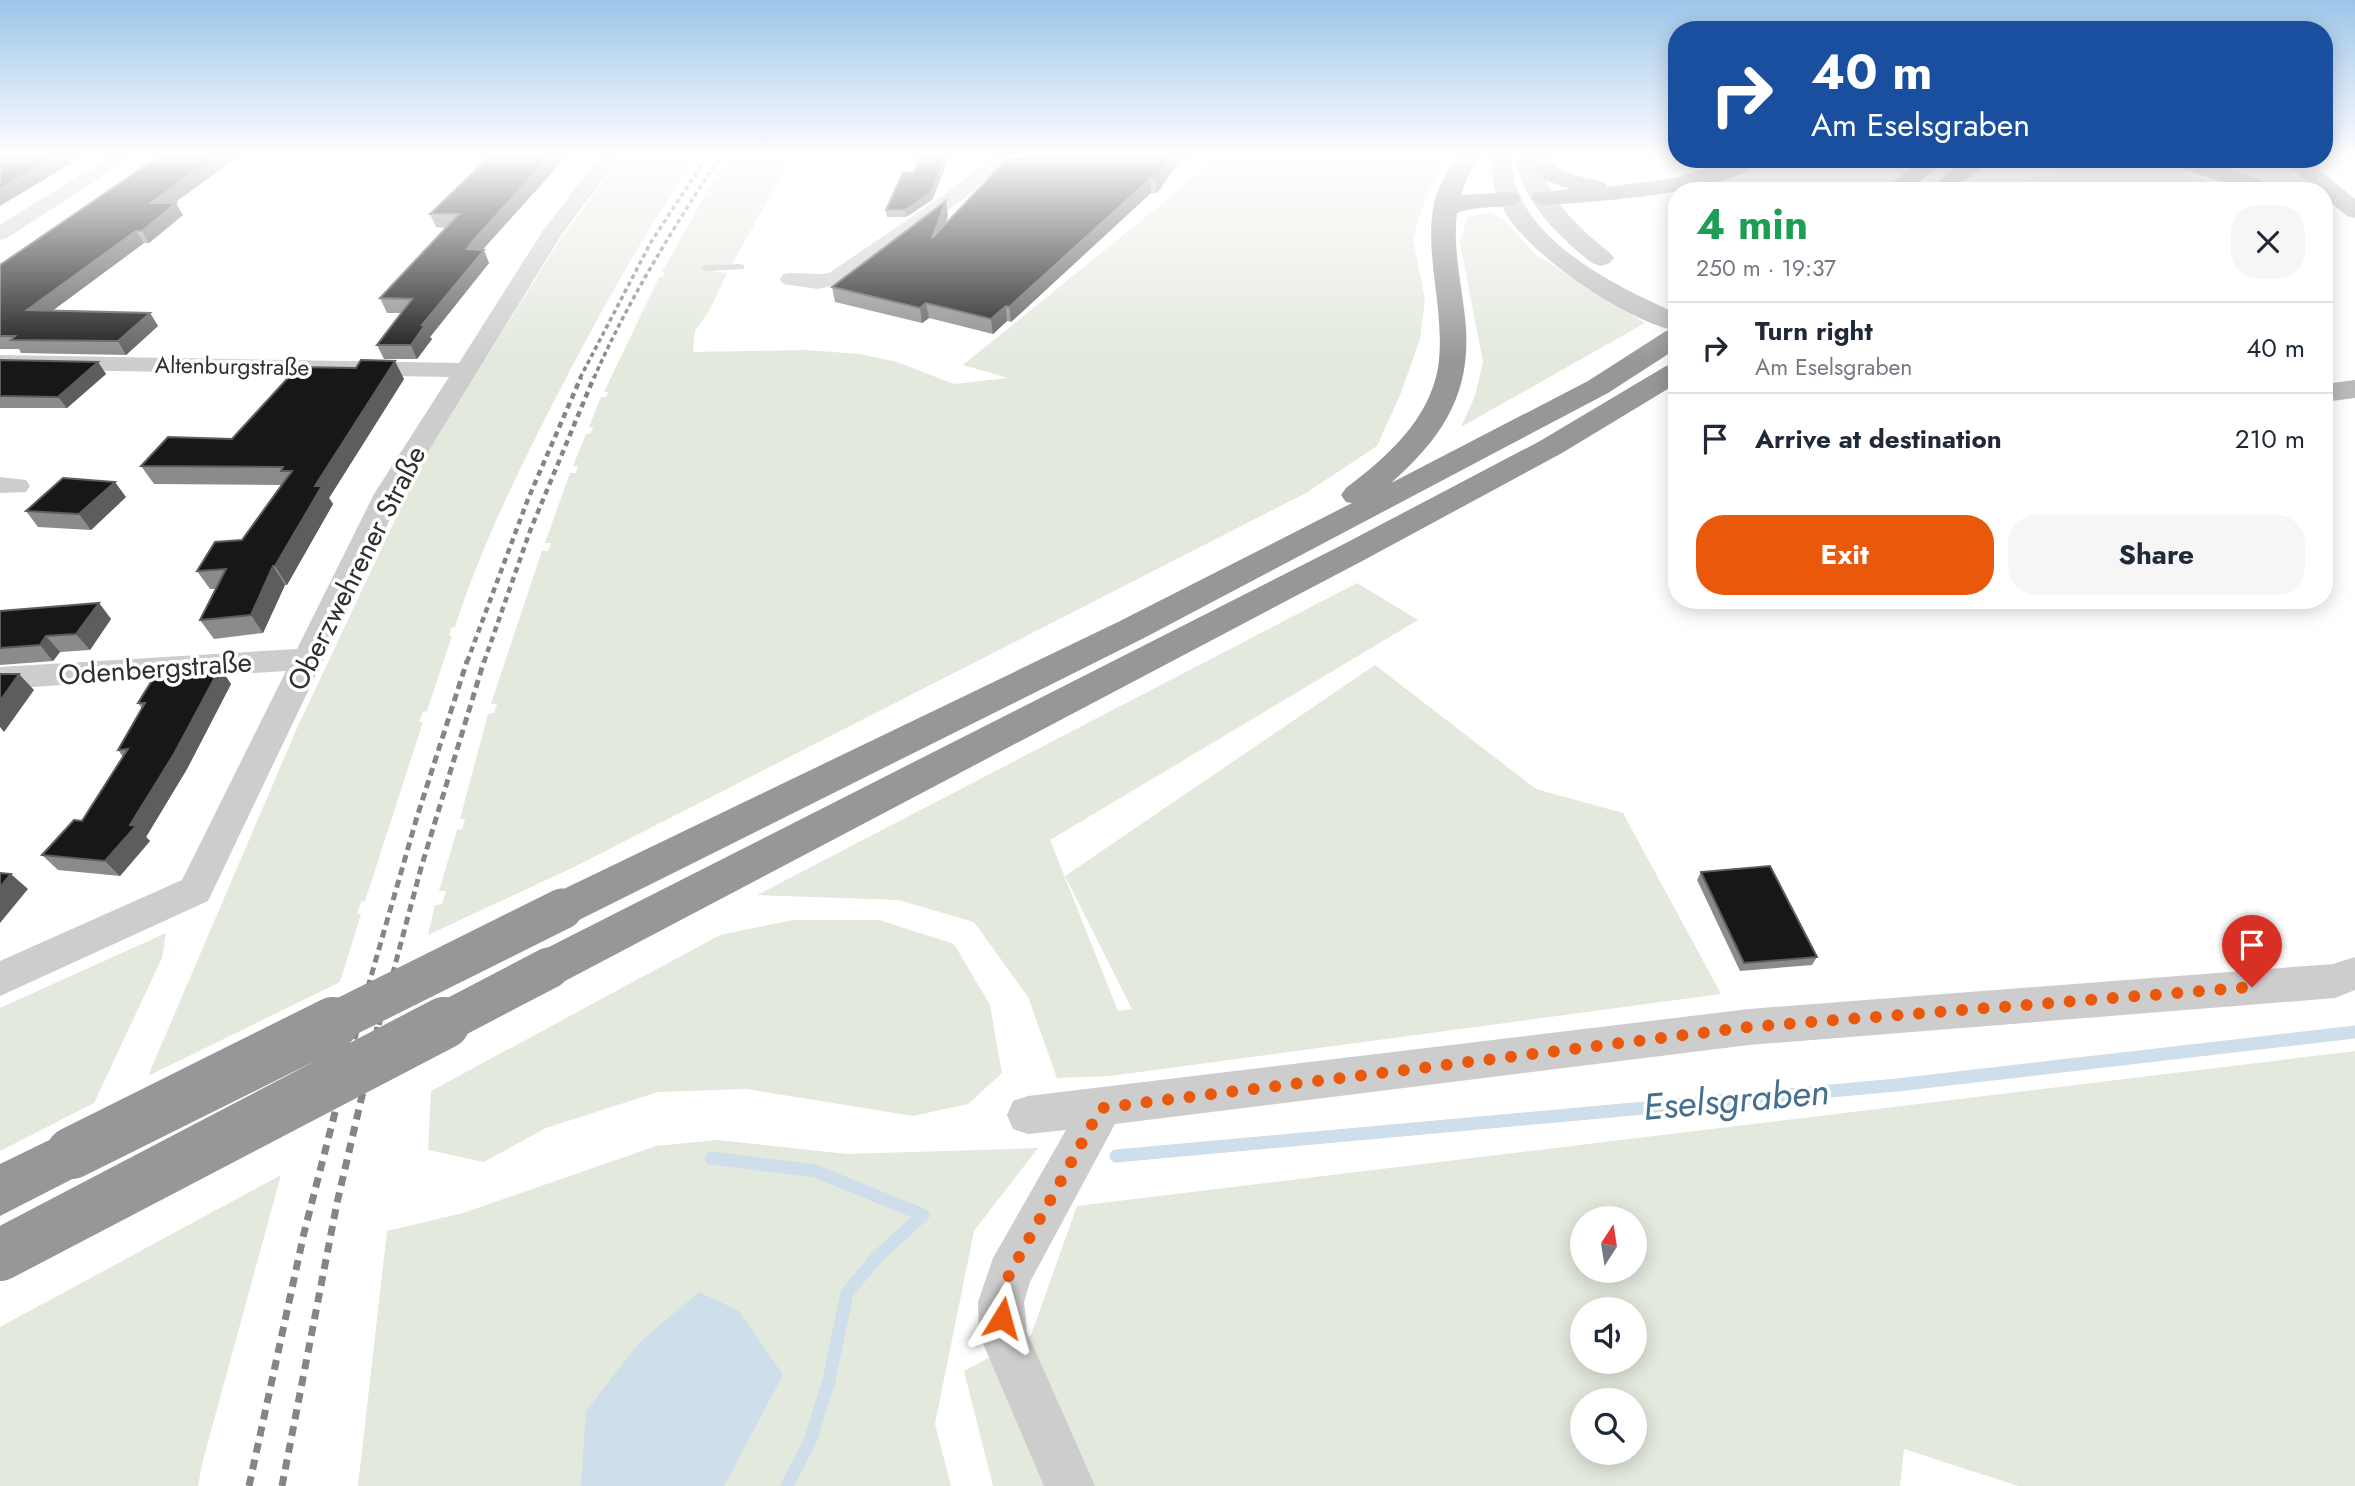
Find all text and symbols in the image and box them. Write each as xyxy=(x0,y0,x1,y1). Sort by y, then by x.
text: 40 m xyxy=(1811,37,1933,107)
icon: right xyxy=(1696,49,1787,140)
text: Am Eselsgraben xyxy=(1811,102,2030,148)
text: 4 min xyxy=(1696,194,1808,255)
button: close xyxy=(2231,205,2305,279)
text: 250 m · 19:37 xyxy=(1696,251,1836,285)
text: Turn right xyxy=(1755,312,1873,350)
icon: right xyxy=(1696,329,1734,367)
text: 40 m xyxy=(2246,329,2305,367)
street label: Altenburgstraße xyxy=(155,348,310,384)
text: Am Eselsgraben xyxy=(1755,350,1912,384)
icon: arrive xyxy=(1696,420,1734,458)
text: Arrive at destination xyxy=(1755,420,2002,458)
text: 210 m xyxy=(2235,420,2305,458)
street label: Oberzwehrener Straße xyxy=(277,439,436,698)
button: Exit xyxy=(1696,515,1994,595)
button: Share xyxy=(2008,515,2305,595)
street label: Odenbergstraße xyxy=(57,641,253,696)
pin xyxy=(2222,915,2282,987)
icon: arrive xyxy=(2233,926,2271,964)
water label: Eselsgraben xyxy=(1641,1064,1831,1134)
north arrow xyxy=(1570,1206,1647,1283)
map controls xyxy=(1570,1206,1647,1465)
position arrow xyxy=(965,1281,1039,1355)
button: sound xyxy=(1570,1297,1647,1374)
button: search xyxy=(1570,1388,1647,1465)

